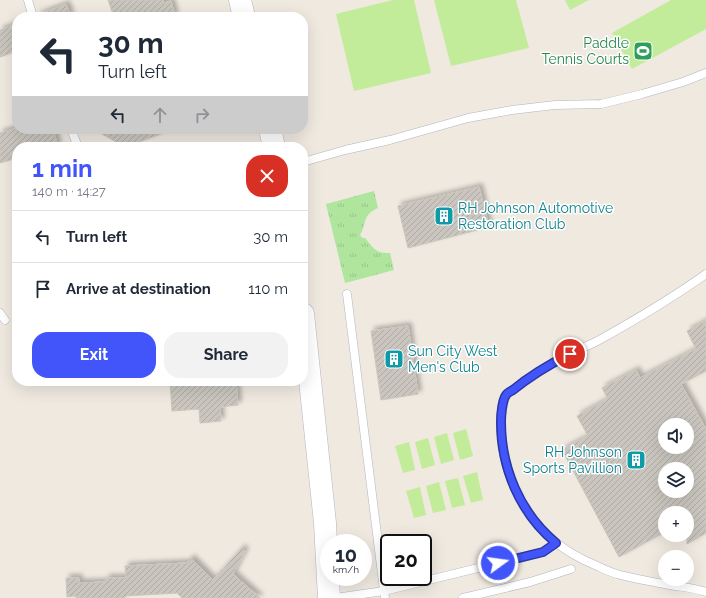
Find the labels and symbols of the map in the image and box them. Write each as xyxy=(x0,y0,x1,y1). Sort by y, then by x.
place label: Paddle Tennis Courts xyxy=(541,35,629,67)
sports icon: Paddle Tennis Courts xyxy=(632,40,654,62)
place label: RH Johnson Automotive Restoration Club xyxy=(458,200,613,232)
building icon: RH Johnson Automotive Restoration Club xyxy=(433,205,455,227)
pin xyxy=(553,337,587,371)
place label: Sun City West Men's Club xyxy=(408,343,498,375)
building icon: Sun City West Men's Club xyxy=(383,348,405,370)
place label: RH Johnson Sports Pavillion xyxy=(523,444,622,476)
building icon: RH Johnson Sports Pavillion xyxy=(625,449,647,471)
speed limit sign: 20 xyxy=(380,534,432,586)
position arrow xyxy=(477,542,519,584)

